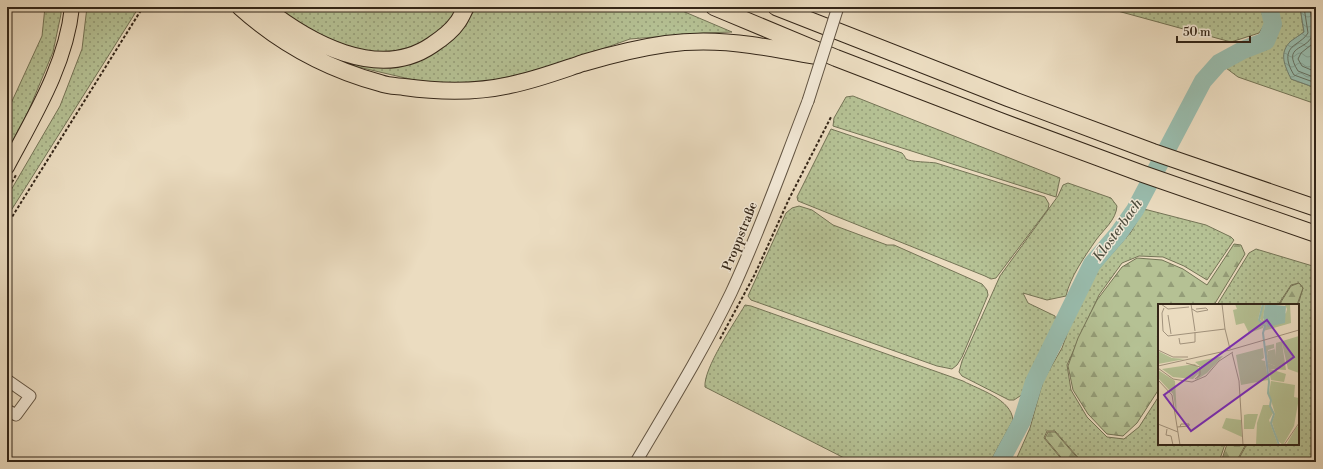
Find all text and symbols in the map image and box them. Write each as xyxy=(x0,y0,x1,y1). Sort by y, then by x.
scale bar xyxy=(1177,18,1250,44)
text: 50 m xyxy=(1183,25,1211,40)
water label: Klosterbach xyxy=(1089,196,1147,265)
street label: Proppstraße xyxy=(719,199,761,273)
inset map xyxy=(1158,304,1299,445)

